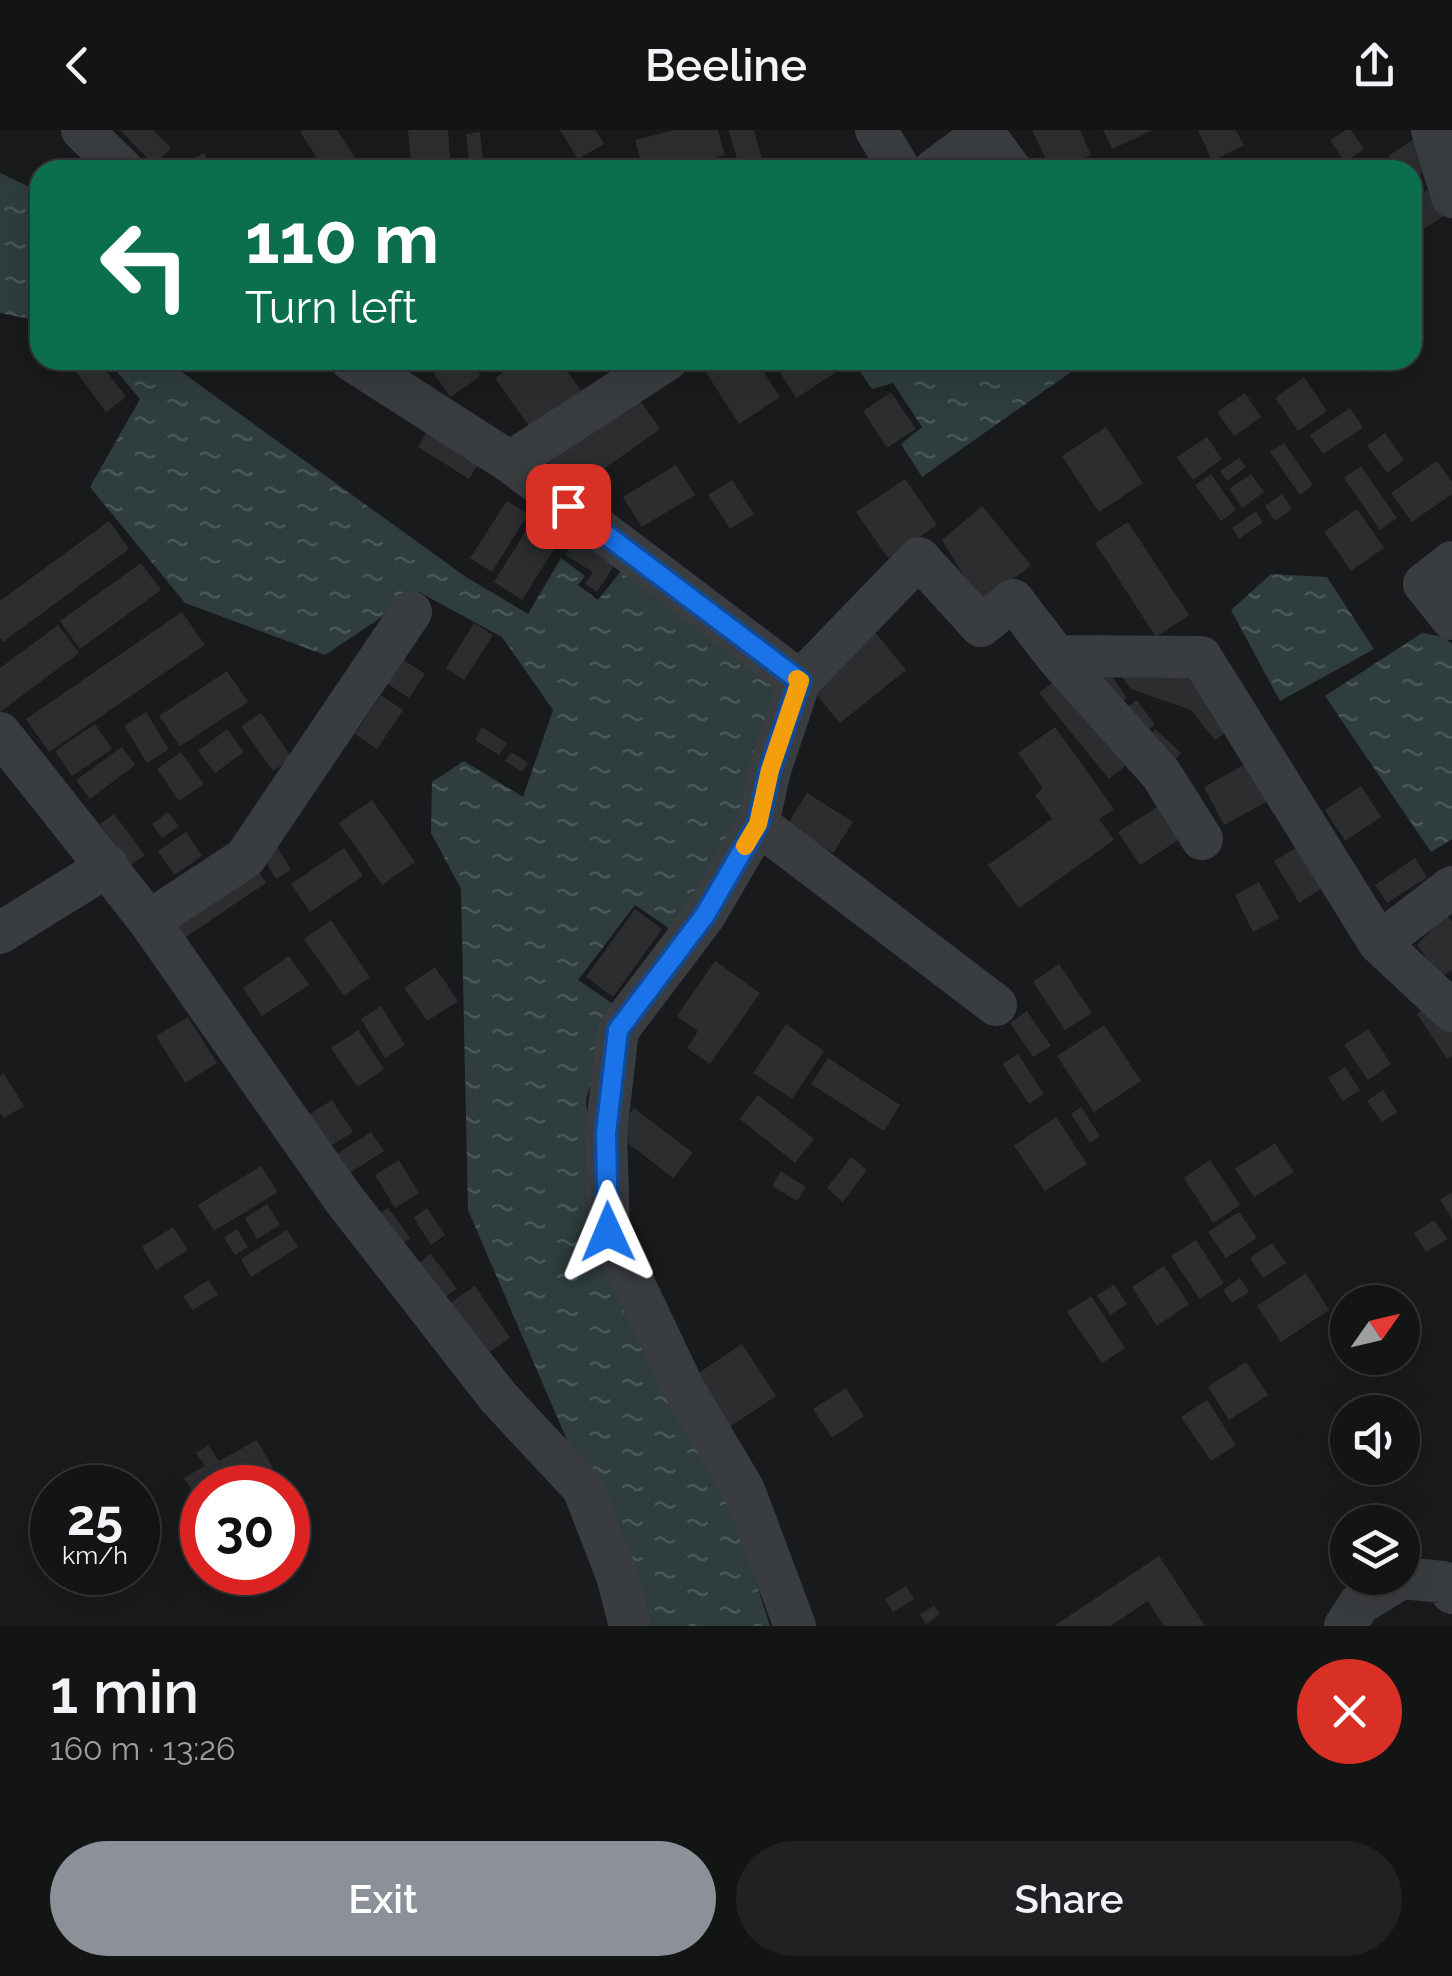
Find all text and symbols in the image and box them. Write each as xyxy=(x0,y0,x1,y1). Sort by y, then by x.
icon: back xyxy=(50,38,105,93)
icon: share xyxy=(1347,38,1402,93)
text: Beeline xyxy=(645,39,807,92)
text: 110 m xyxy=(245,197,439,279)
icon: left xyxy=(80,200,210,330)
text: Turn left xyxy=(245,281,417,334)
pin xyxy=(526,464,611,549)
icon: arrive xyxy=(541,479,596,534)
position arrow xyxy=(556,1180,660,1284)
north arrow xyxy=(1330,1285,1420,1375)
map controls xyxy=(1330,1285,1420,1595)
button: sound xyxy=(1330,1395,1420,1485)
speed limit sign: 30 xyxy=(180,1465,310,1595)
text: 25 xyxy=(67,1488,123,1547)
button: layers xyxy=(1330,1505,1420,1595)
text: km/h xyxy=(62,1540,128,1570)
text: 1 min xyxy=(50,1657,199,1727)
button: close xyxy=(1297,1659,1402,1764)
text: 160 m · 13:26 xyxy=(50,1730,235,1767)
button: Exit xyxy=(50,1841,716,1956)
button: Share xyxy=(736,1841,1402,1956)

